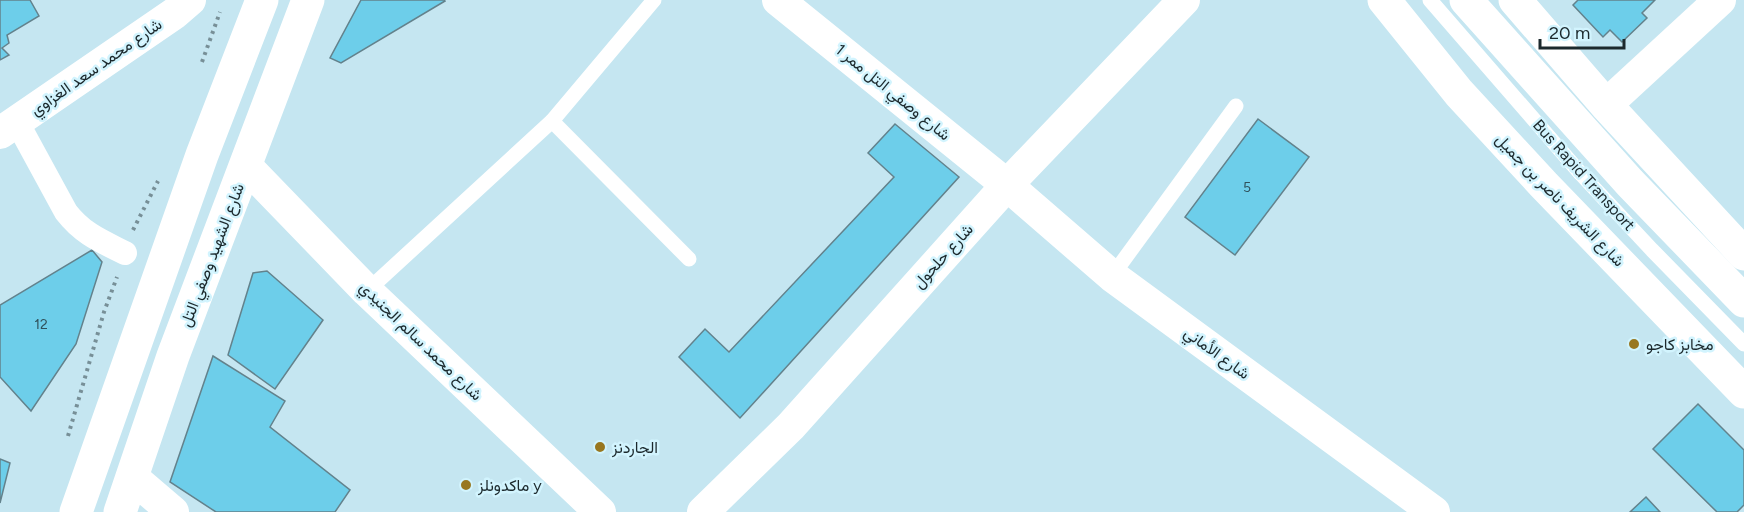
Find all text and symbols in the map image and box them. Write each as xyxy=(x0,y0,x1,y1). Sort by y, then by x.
scale bar xyxy=(1540,12,1624,50)
street label: شارع محمد سعد الغزاوي xyxy=(27,14,168,123)
text: 20 m xyxy=(1549,22,1590,44)
street label: شارع وصفي التل ممر 1 xyxy=(829,40,954,147)
street label: Bus Rapid Transport xyxy=(1529,116,1639,234)
street label: شارع الشريف ناصر بن جميل xyxy=(1490,130,1628,272)
house number: 5 xyxy=(1243,179,1251,196)
street label: شارع الشهيد وصفي التل xyxy=(176,181,252,331)
street label: شارع حلحول xyxy=(909,220,978,293)
street label: شارع محمد سالم الجنيدي xyxy=(353,278,486,407)
house number: 12 xyxy=(34,316,48,333)
street label: شارع الأماني xyxy=(1178,323,1254,386)
place label: مخابز كاجو xyxy=(1646,335,1714,355)
marker: مخابز كاجو xyxy=(1627,337,1641,351)
place label: الجاردنز xyxy=(611,438,658,458)
marker: الجاردنز xyxy=(593,440,607,454)
place label: ماكدونلز y xyxy=(477,476,542,496)
marker: ماكدونلز y xyxy=(459,478,473,492)

